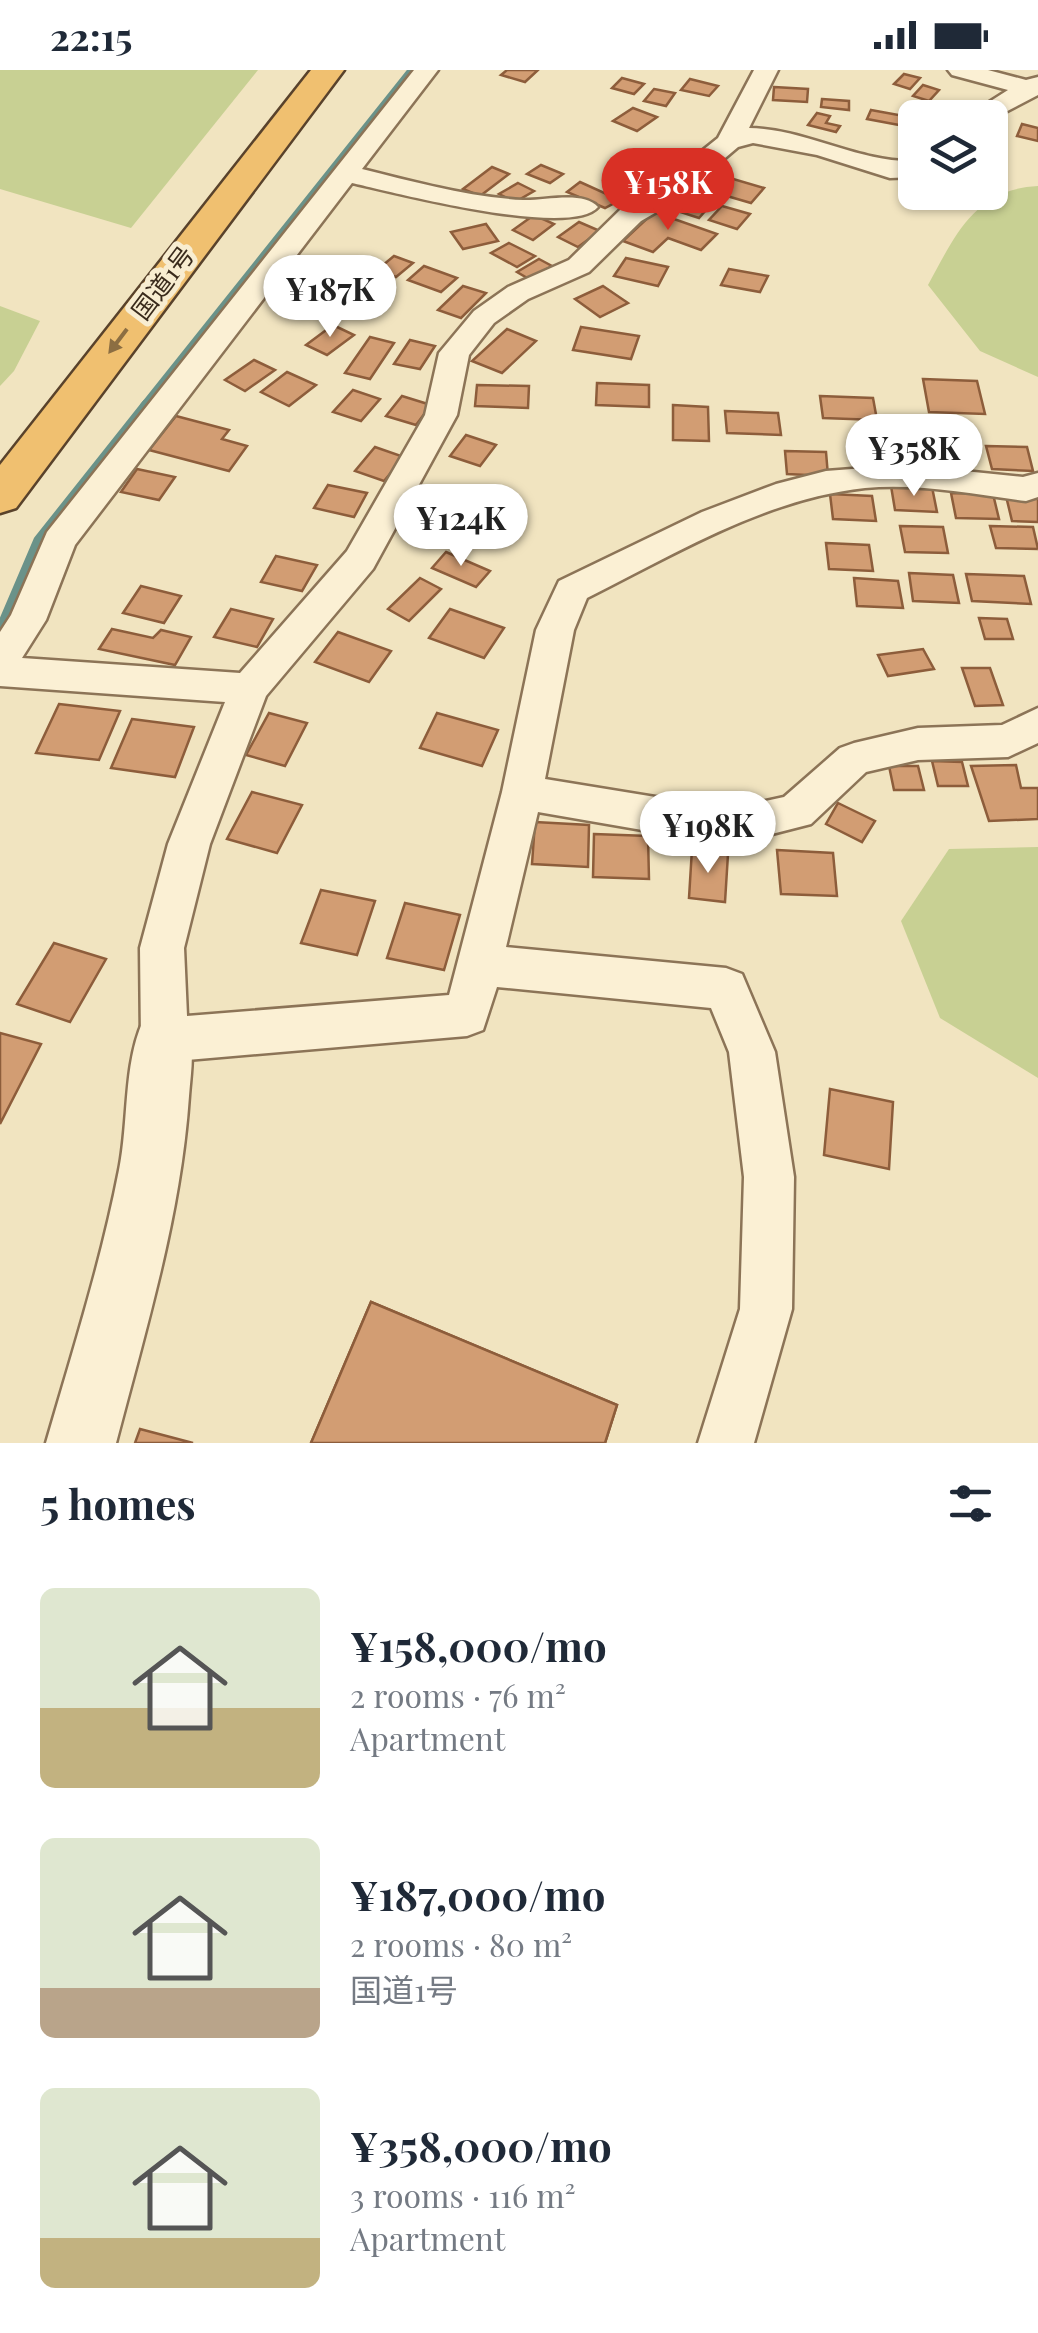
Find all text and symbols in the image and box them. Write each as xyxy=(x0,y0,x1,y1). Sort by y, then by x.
text: 22:15 xyxy=(50,10,132,61)
map controls xyxy=(898,100,1008,210)
button: layers xyxy=(898,100,1008,210)
pin: ¥158K xyxy=(598,148,738,233)
text: ¥158K xyxy=(623,159,713,202)
street label: 国道1号 xyxy=(123,239,200,326)
pin: ¥187K xyxy=(260,255,400,340)
text: ¥187K xyxy=(285,266,375,309)
one-way arrow xyxy=(109,328,129,354)
pin: ¥358K xyxy=(844,414,984,499)
text: ¥358K xyxy=(868,425,960,468)
pin: ¥124K xyxy=(391,484,531,569)
text: ¥124K xyxy=(416,495,506,538)
pin: ¥198K xyxy=(638,791,778,876)
text: ¥198K xyxy=(662,802,754,845)
text: 5 homes xyxy=(40,1475,196,1531)
icon: filters xyxy=(943,1476,998,1531)
text: ¥158,000/mo xyxy=(350,1617,607,1673)
icon: home xyxy=(120,1628,240,1748)
text: 2 rooms · 76 m² xyxy=(350,1673,566,1716)
text: Apartment xyxy=(350,1716,505,1759)
text: ¥187,000/mo xyxy=(350,1866,606,1922)
icon: home xyxy=(120,1878,240,1998)
text: 2 rooms · 80 m² xyxy=(350,1922,572,1965)
text: 国道1号 xyxy=(350,1967,458,2010)
text: ¥358,000/mo xyxy=(350,2117,612,2173)
icon: home xyxy=(120,2128,240,2248)
text: 3 rooms · 116 m² xyxy=(350,2173,576,2216)
text: Apartment xyxy=(350,2216,505,2259)

